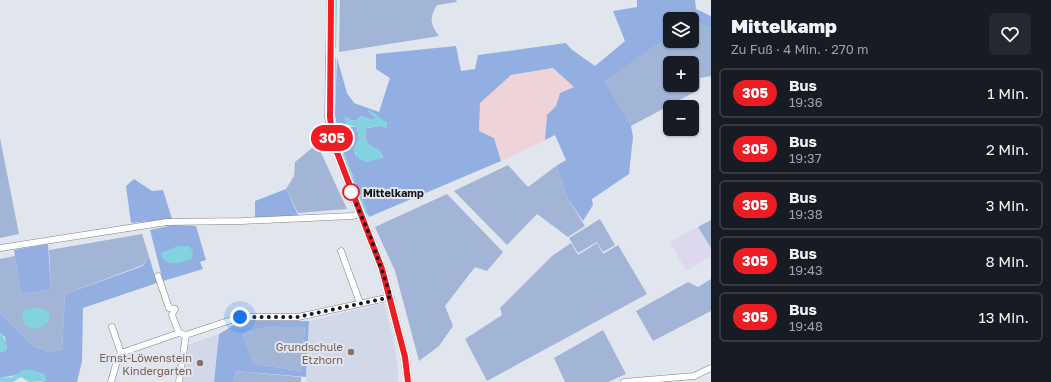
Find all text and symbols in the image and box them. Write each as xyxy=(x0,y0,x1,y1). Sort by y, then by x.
map controls xyxy=(663,12,699,136)
button: layers xyxy=(663,12,699,48)
button: heart xyxy=(989,13,1031,55)
text: Mittelkamp xyxy=(731,14,837,37)
text: Zu Fuß · 4 Min. · 270 m xyxy=(731,41,869,57)
button: + xyxy=(663,56,699,92)
text: Bus xyxy=(789,76,817,94)
text: 305 xyxy=(742,84,768,101)
text: 1 Min. xyxy=(987,84,1029,102)
text: 19:36 xyxy=(789,94,823,110)
button: − xyxy=(663,100,699,136)
line badge: 305 xyxy=(309,125,355,151)
text: 305 xyxy=(319,129,345,146)
text: Bus xyxy=(789,132,817,150)
text: 305 xyxy=(742,140,768,157)
text: 2 Min. xyxy=(986,140,1029,158)
text: 19:37 xyxy=(789,150,822,166)
marker: Mittelkamp xyxy=(342,183,360,201)
place label: Mittelkamp xyxy=(363,186,424,199)
text: Bus xyxy=(789,188,817,206)
text: 305 xyxy=(742,196,768,213)
text: 3 Min. xyxy=(986,196,1029,214)
text: 19:38 xyxy=(789,206,823,222)
text: Bus xyxy=(789,244,817,262)
text: 305 xyxy=(742,252,768,269)
text: 8 Min. xyxy=(985,252,1029,270)
text: 19:43 xyxy=(789,262,823,278)
text: Bus xyxy=(789,300,817,318)
your location xyxy=(230,307,250,327)
text: 305 xyxy=(742,308,768,325)
text: 13 Min. xyxy=(979,308,1029,326)
text: 19:48 xyxy=(789,318,823,334)
place label: Grundschule Etzhorn xyxy=(276,340,343,366)
marker: Grundschule Etzhorn xyxy=(346,347,356,357)
place label: Ernst-Löwenstein Kindergarten xyxy=(99,351,192,377)
marker: Ernst-Löwenstein Kindergarten xyxy=(195,358,205,368)

